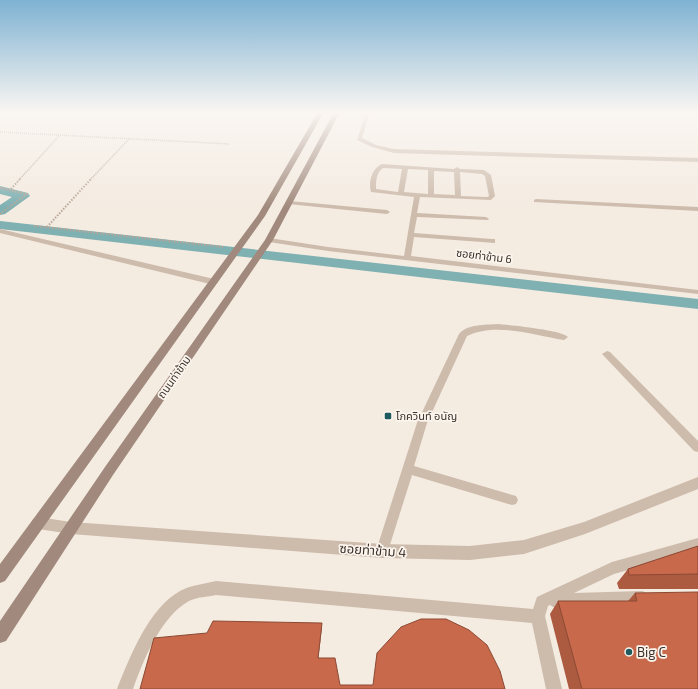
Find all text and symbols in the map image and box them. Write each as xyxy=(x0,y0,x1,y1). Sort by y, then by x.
street label: ซอยท่าข้าม 6 xyxy=(455,246,513,265)
street label: ถนนท่าข้าม xyxy=(154,353,193,400)
place label: โภควินท์ อนัญ xyxy=(396,409,457,422)
marker: โภควินท์ อนัญ xyxy=(383,411,393,421)
street label: ซอยท่าข้าม 4 xyxy=(339,540,407,560)
place label: Big C xyxy=(637,644,666,660)
marker: Big C xyxy=(624,647,634,657)

